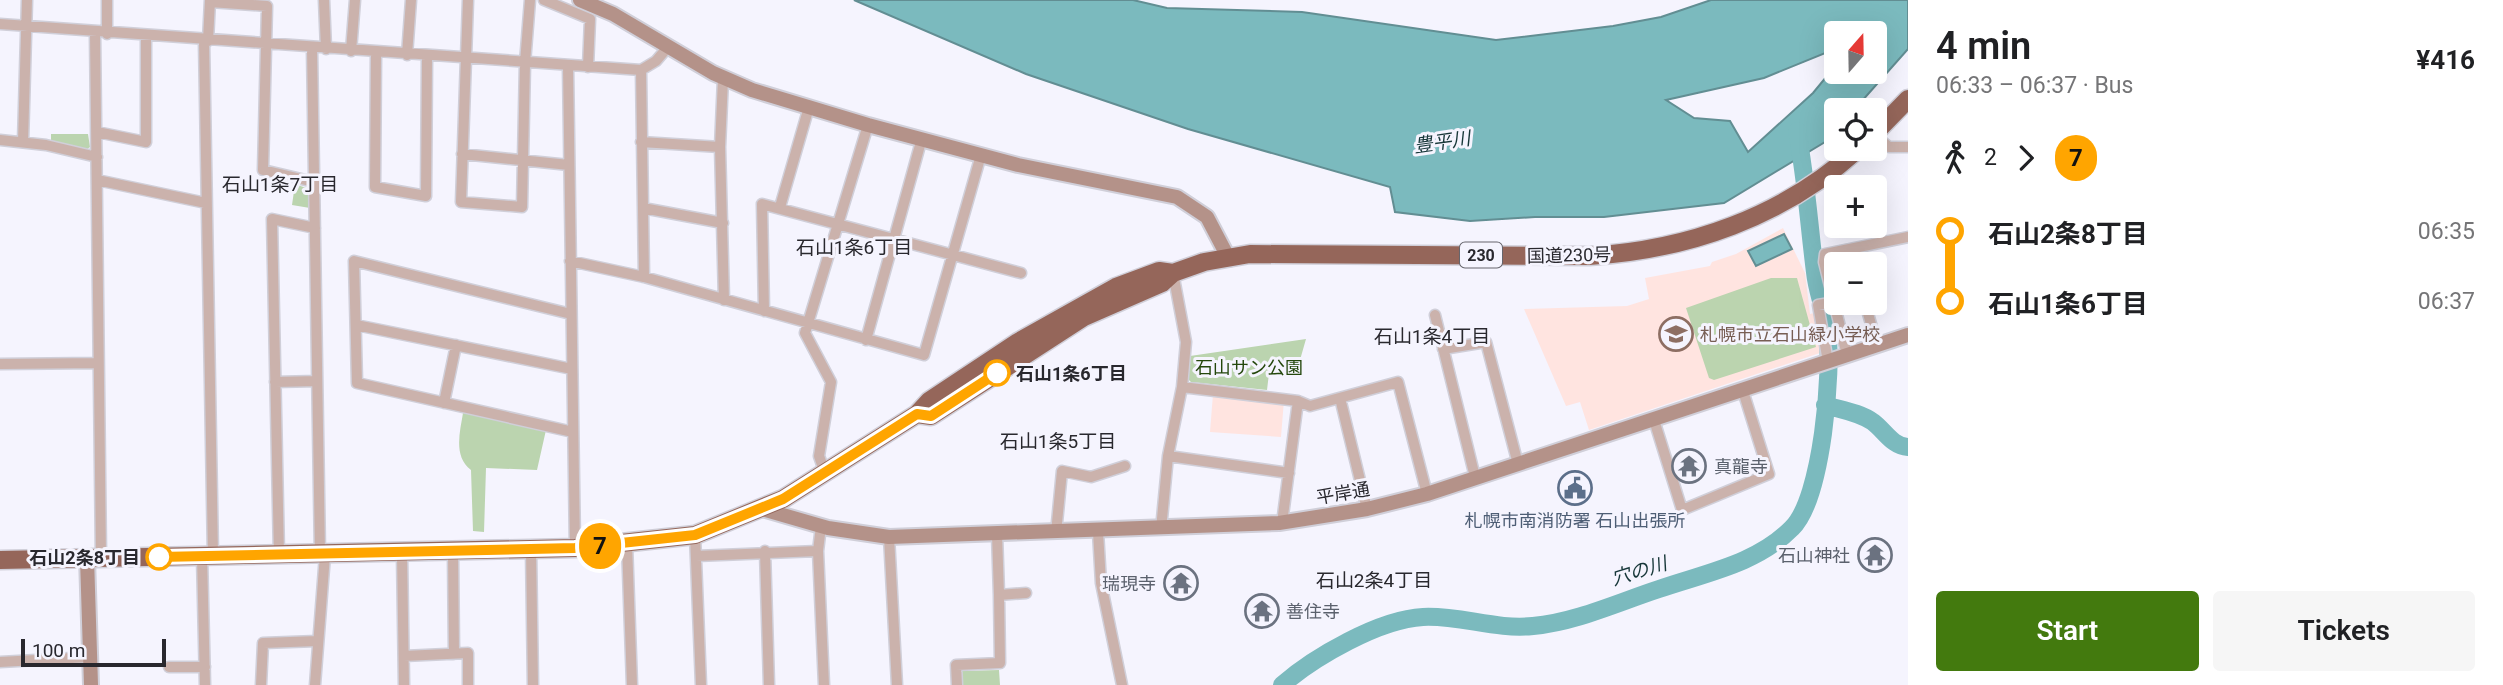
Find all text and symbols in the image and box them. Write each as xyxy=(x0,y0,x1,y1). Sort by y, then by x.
north arrow xyxy=(1824,21,1886,84)
map controls xyxy=(1824,21,1887,315)
text: 4 min xyxy=(1936,24,2031,68)
text: ¥416 xyxy=(2416,45,2475,75)
text: 06:33 – 06:37 · Bus xyxy=(1936,72,2133,99)
button: locate xyxy=(1824,98,1887,161)
water label: 豊平川 xyxy=(1412,126,1474,157)
icon: walk xyxy=(1936,139,1974,177)
icon: forward xyxy=(2007,139,2045,177)
text: 2 xyxy=(1984,144,1997,171)
text: 7 xyxy=(2069,144,2083,172)
district label: 石山1条7丁目 xyxy=(222,173,338,196)
button: + xyxy=(1824,175,1887,238)
text: 06:35 xyxy=(2418,218,2475,245)
text: 石山2条8丁目 xyxy=(1988,219,2148,249)
district label: 石山1条6丁目 xyxy=(796,236,912,259)
road number: 230 xyxy=(1460,243,1502,268)
street label: 国道230号 xyxy=(1527,244,1611,266)
button: − xyxy=(1824,252,1887,315)
text: 06:37 xyxy=(2418,288,2475,315)
text: 石山1条6丁目 xyxy=(1988,289,2148,319)
school or university icon: 札幌市立石山緑小学校 xyxy=(1657,315,1695,353)
place label: 札幌市立石山緑小学校 xyxy=(1700,324,1880,345)
district label: 石山1条4丁目 xyxy=(1374,325,1490,348)
park label: 石山サン公園 xyxy=(1195,357,1303,378)
marker: 石山1条6丁目 xyxy=(984,360,1010,386)
place label: 石山1条6丁目 xyxy=(1016,363,1127,384)
district label: 石山1条5丁目 xyxy=(1000,430,1116,453)
temple icon: 真龍寺 xyxy=(1670,447,1708,485)
place label: 真龍寺 xyxy=(1714,456,1768,477)
public building icon: 札幌市南消防署 石山出張所 xyxy=(1556,469,1594,507)
street label: 平岸通 xyxy=(1315,478,1371,508)
place label: 札幌市南消防署 石山出張所 xyxy=(1465,510,1685,531)
line badge: 7 xyxy=(577,523,623,569)
text: 7 xyxy=(593,532,607,560)
temple icon: 石山神社 xyxy=(1856,536,1894,574)
marker: 石山2条8丁目 xyxy=(146,544,172,570)
place label: 石山神社 xyxy=(1778,545,1850,566)
place label: 石山2条8丁目 xyxy=(29,547,140,568)
water label: 穴の川 xyxy=(1608,551,1672,590)
temple icon: 瑞現寺 xyxy=(1162,564,1200,602)
district label: 石山2条4丁目 xyxy=(1316,569,1432,592)
place label: 瑞現寺 xyxy=(1102,573,1156,594)
button: Start xyxy=(1936,591,2199,671)
button: Tickets xyxy=(2213,591,2475,671)
temple icon: 善住寺 xyxy=(1243,592,1281,630)
place label: 善住寺 xyxy=(1286,601,1340,622)
scale bar xyxy=(21,636,166,668)
text: 100 m xyxy=(32,639,85,662)

